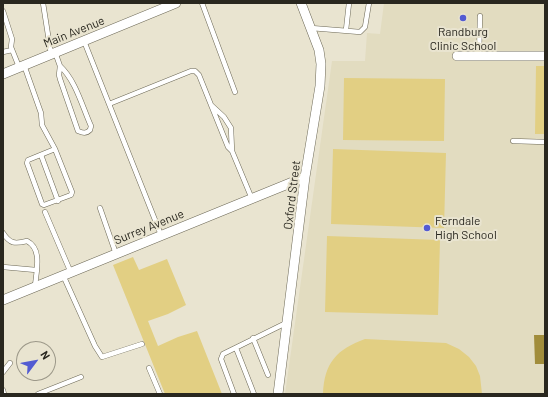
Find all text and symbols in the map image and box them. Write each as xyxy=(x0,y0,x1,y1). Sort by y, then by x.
street label: Main Avenue xyxy=(41,13,107,51)
marker: Randburg Clinic School xyxy=(458,13,468,23)
place label: Randburg Clinic School xyxy=(430,25,496,53)
street label: Oxford Street xyxy=(281,160,303,230)
street label: Surrey Avenue xyxy=(112,206,186,248)
place label: Ferndale High School xyxy=(435,214,497,242)
marker: Ferndale High School xyxy=(422,223,432,233)
north arrow xyxy=(16,341,56,381)
text: N xyxy=(38,348,53,361)

